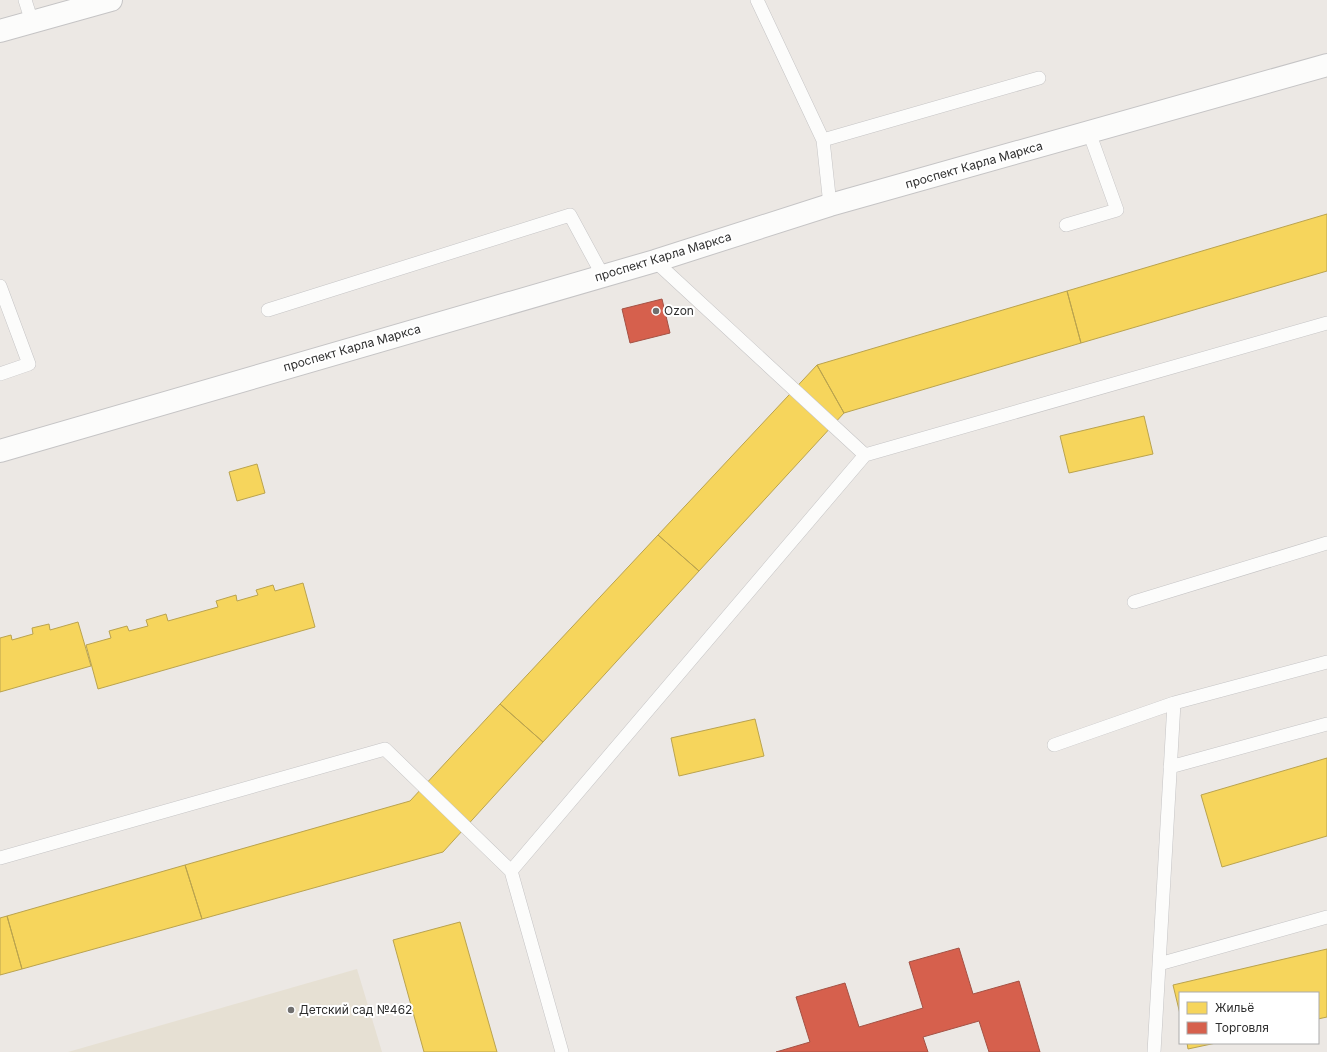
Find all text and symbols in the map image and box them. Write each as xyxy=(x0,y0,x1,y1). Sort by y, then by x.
street label: проспект Карла Маркса xyxy=(904,138,1044,191)
street label: проспект Карла Маркса xyxy=(593,229,733,284)
place label: Ozon xyxy=(664,303,694,318)
marker: Ozon xyxy=(651,306,661,316)
street label: проспект Карла Маркса xyxy=(282,321,422,374)
legend xyxy=(1179,992,1319,1044)
text: Жильё xyxy=(1215,1000,1254,1015)
place label: Детский сад №462 xyxy=(299,1002,412,1017)
marker: Детский сад №462 xyxy=(286,1005,296,1015)
text: Торговля xyxy=(1215,1020,1269,1035)

